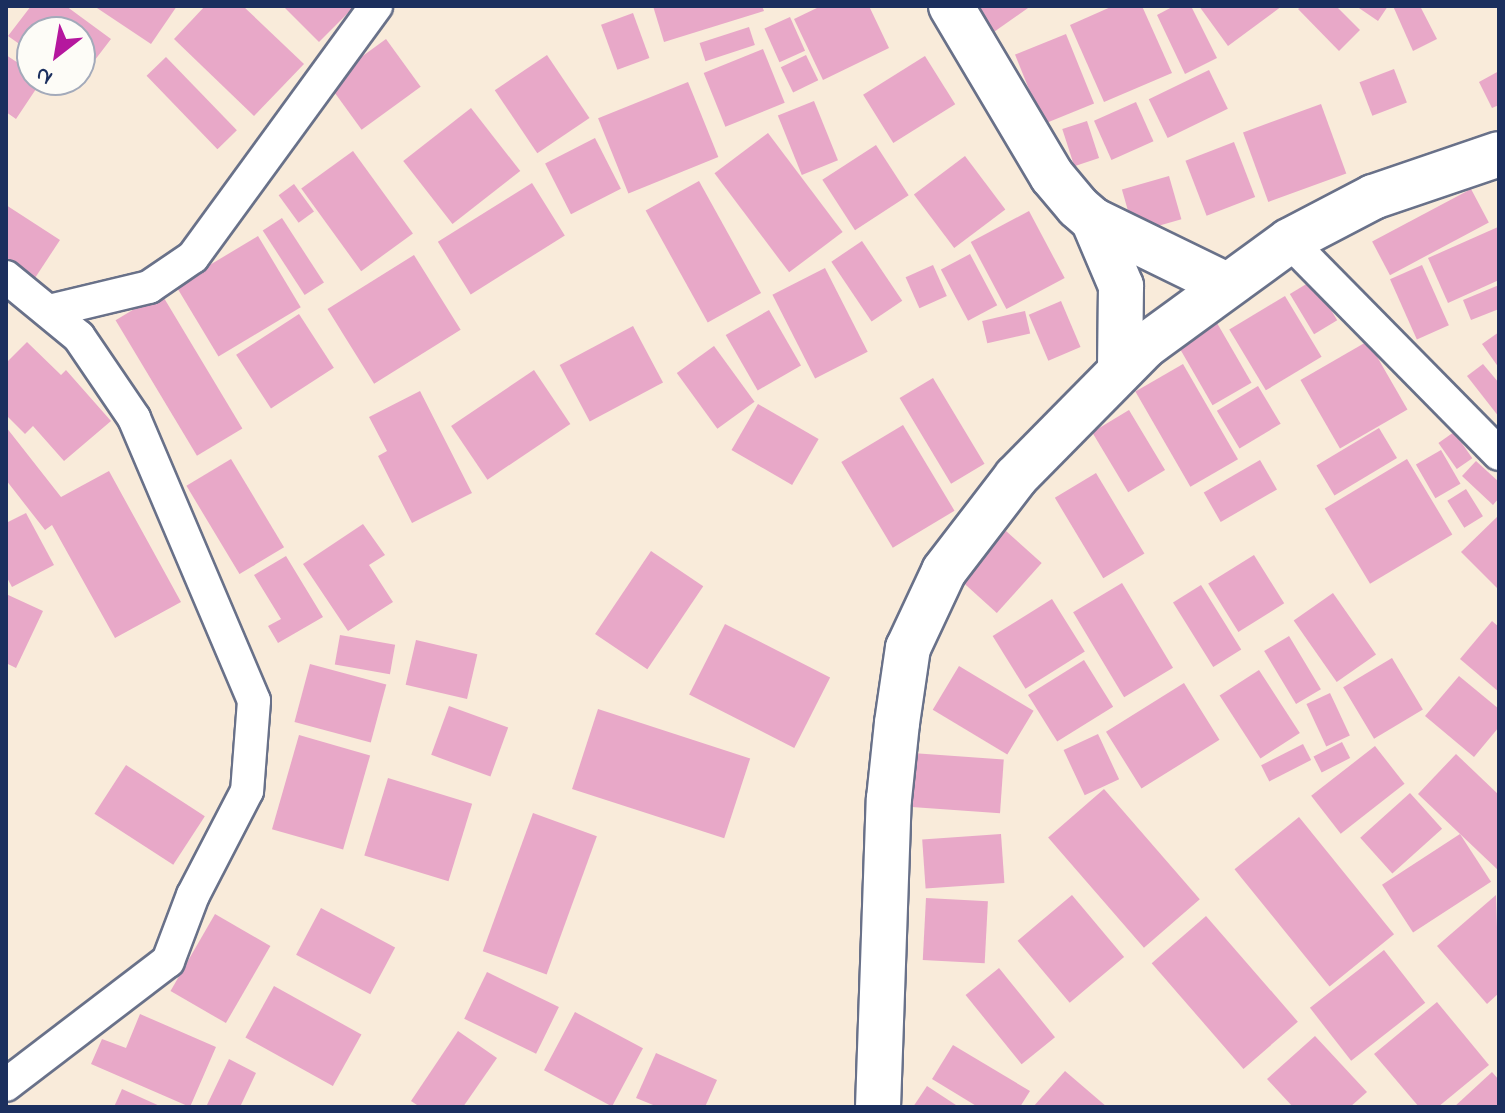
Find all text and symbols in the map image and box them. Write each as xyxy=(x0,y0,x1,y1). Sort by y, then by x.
north arrow xyxy=(16,16,96,96)
text: N xyxy=(30,57,59,92)

